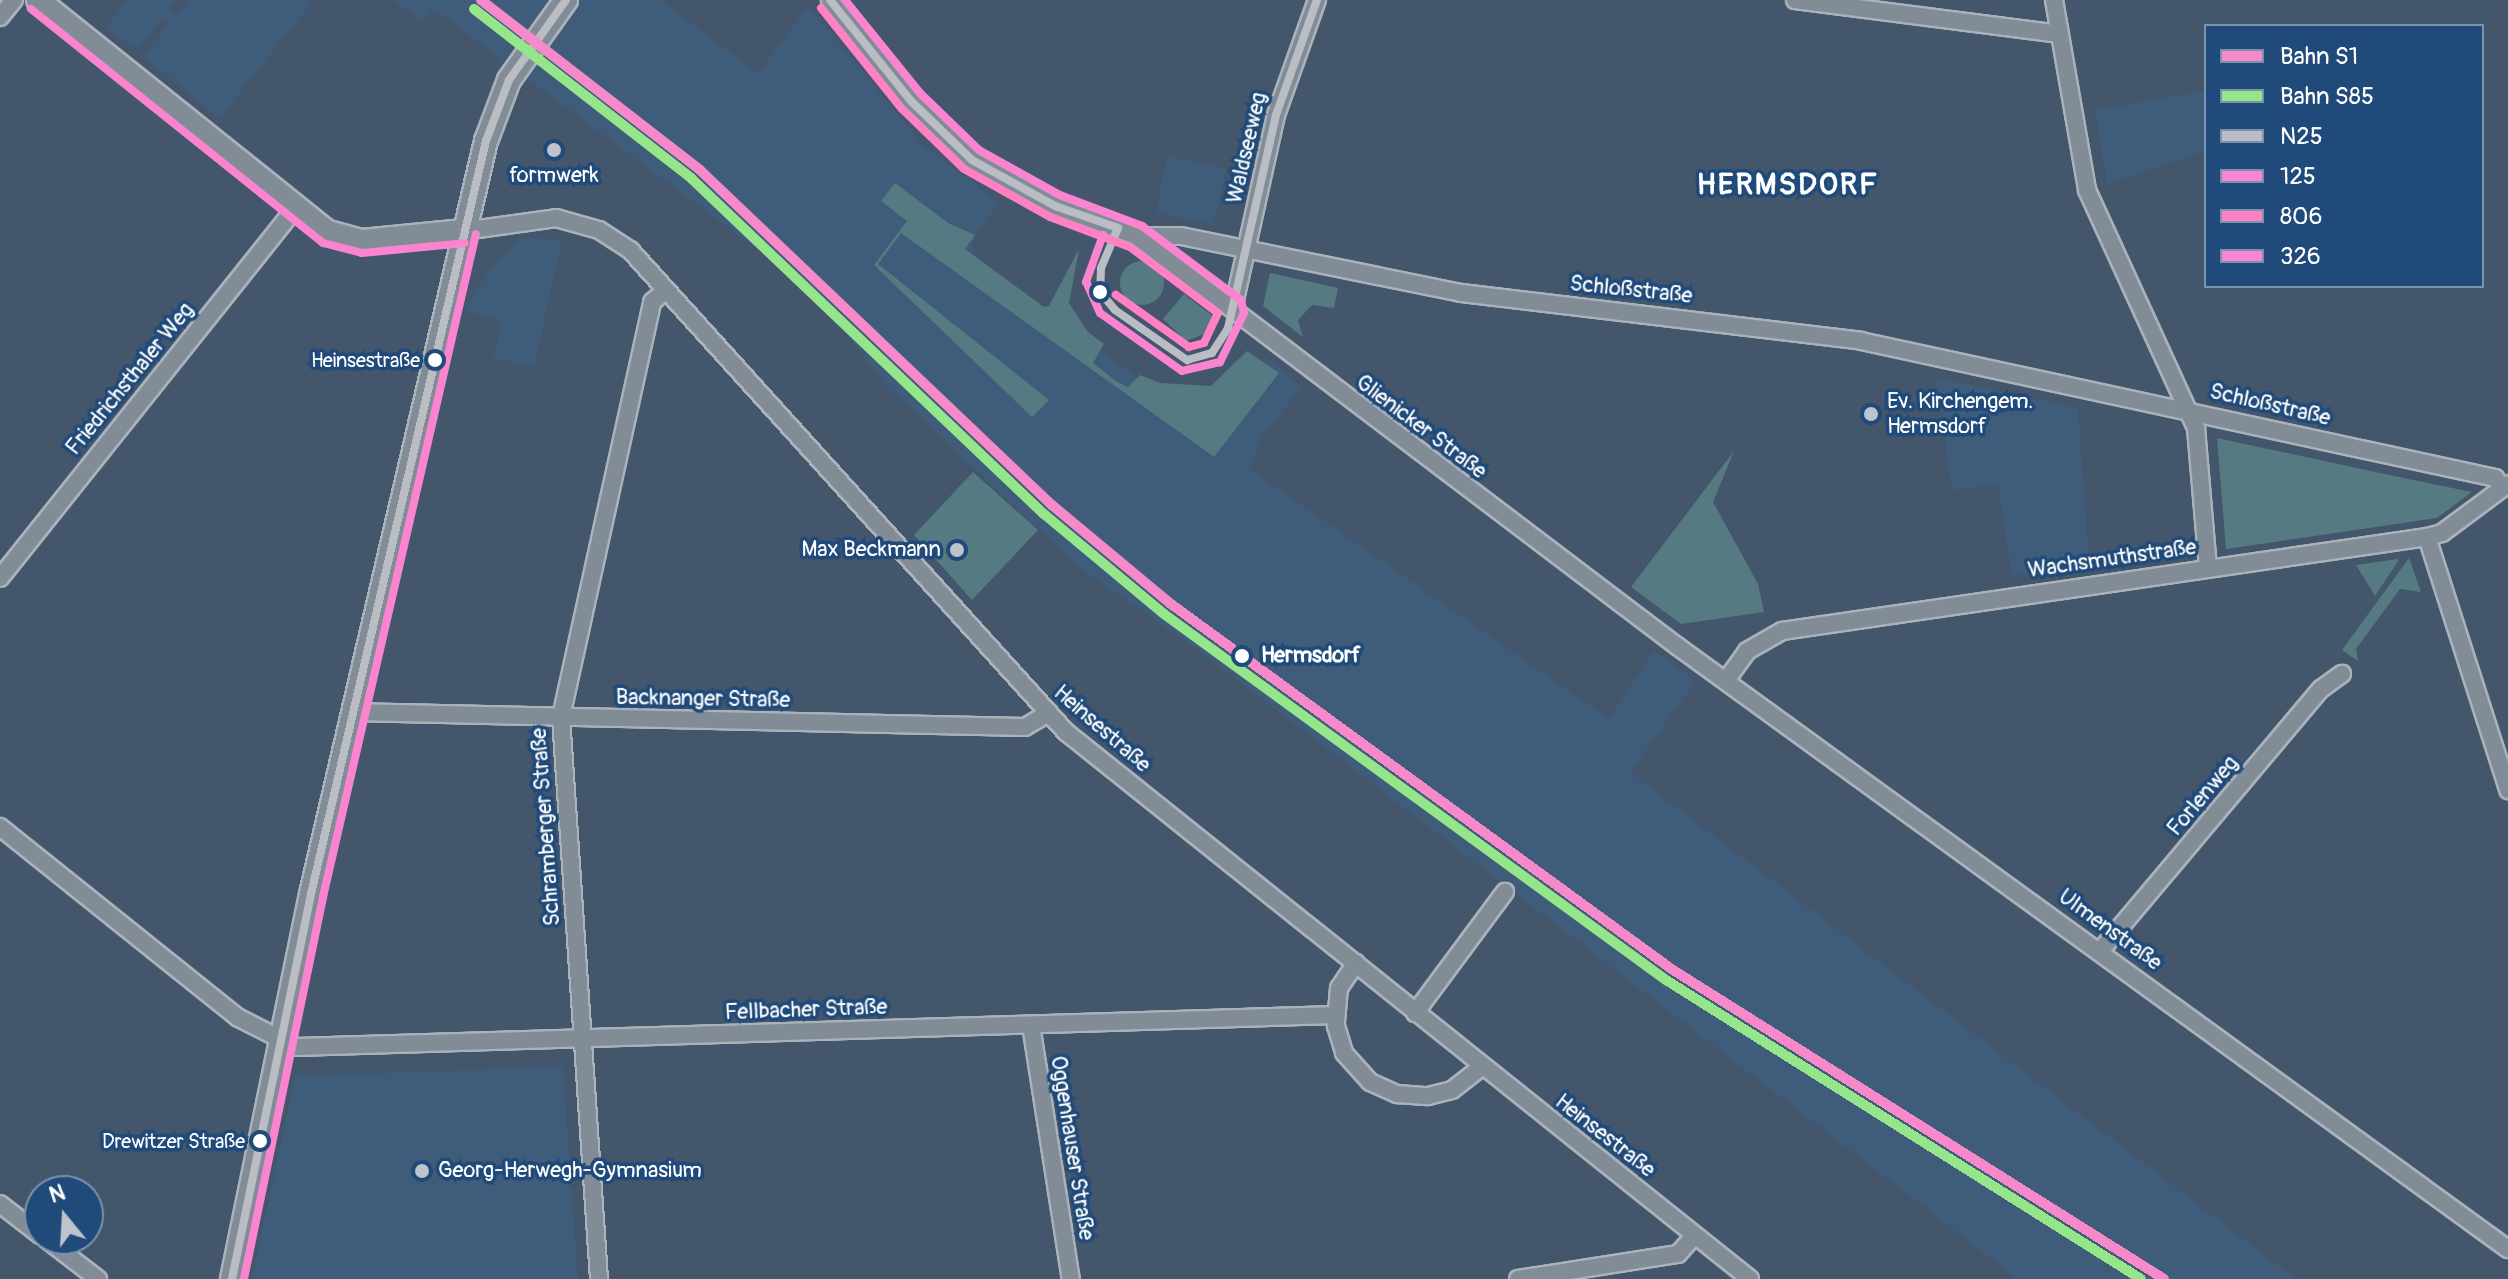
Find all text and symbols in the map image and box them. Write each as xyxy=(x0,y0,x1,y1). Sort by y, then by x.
legend xyxy=(2204,24,2484,288)
text: Bahn S1 xyxy=(2280,42,2358,71)
text: Bahn S85 xyxy=(2280,82,2374,111)
street label: Waldseeweg xyxy=(1221,90,1273,206)
text: N25 xyxy=(2280,122,2323,151)
marker: formwerk xyxy=(545,141,563,159)
text: 125 xyxy=(2280,162,2316,191)
place label: formwerk xyxy=(509,163,599,189)
district label: HERMSDORF xyxy=(1697,167,1879,203)
text: 806 xyxy=(2280,202,2322,231)
text: 326 xyxy=(2280,242,2321,271)
street label: Schloßstraße xyxy=(1568,270,1694,310)
unlabelled marker xyxy=(1092,284,1108,300)
street label: Friedrichsthaler Weg xyxy=(60,297,200,461)
place label: Heinsestraße xyxy=(311,348,420,372)
marker: Heinsestraße xyxy=(427,352,443,368)
street label: Glienicker Straße xyxy=(1350,369,1492,485)
street label: Schloßstraße xyxy=(2207,378,2333,432)
place label: Ev. Kirchengem. Hermsdorf xyxy=(1887,388,2033,440)
marker: Ev. Kirchengem. Hermsdorf xyxy=(1862,405,1880,423)
street label: Wachsmuthstraße xyxy=(2026,534,2198,584)
place label: Max Beckmann xyxy=(801,537,941,563)
marker: Max Beckmann xyxy=(948,541,966,559)
place label: Hermsdorf xyxy=(1261,643,1361,669)
marker: Hermsdorf xyxy=(1230,644,1254,668)
street label: Heinsestraße xyxy=(1048,680,1156,778)
street label: Backnanger Straße xyxy=(615,684,791,714)
street label: Schramberger Straße xyxy=(526,727,566,927)
street label: Forlenweg xyxy=(2162,750,2244,842)
street label: Ulmenstraße xyxy=(2053,884,2167,976)
street label: Fellbacher Straße xyxy=(724,994,888,1026)
street label: Oggenhauser Straße xyxy=(1044,1054,1100,1242)
street label: Heinsestraße xyxy=(1550,1089,1660,1183)
place label: Drewitzer Straße xyxy=(102,1129,245,1153)
marker: Drewitzer Straße xyxy=(252,1133,268,1149)
place label: Georg-Herwegh-Gymnasium xyxy=(438,1158,702,1184)
marker: Georg-Herwegh-Gymnasium xyxy=(413,1162,431,1180)
north arrow xyxy=(24,1175,104,1255)
text: N xyxy=(46,1178,69,1210)

